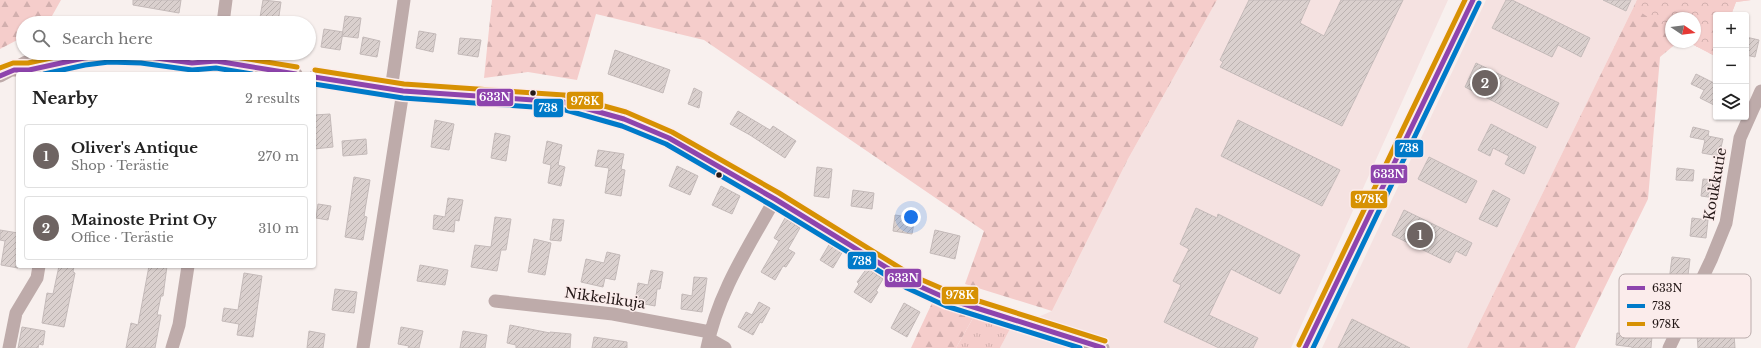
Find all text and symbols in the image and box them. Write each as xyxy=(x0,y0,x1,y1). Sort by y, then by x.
north arrow xyxy=(1665,12,1701,48)
map controls xyxy=(1713,12,1749,120)
button: + xyxy=(1713,12,1749,48)
search box xyxy=(16,16,316,60)
icon: search xyxy=(30,27,52,49)
text: Search here xyxy=(62,29,153,48)
button: − xyxy=(1713,48,1749,84)
pin: 2 xyxy=(1472,68,1498,98)
button: layers xyxy=(1713,84,1749,120)
text: Nearby xyxy=(32,88,98,109)
line badge: 633N xyxy=(476,88,514,107)
unlabelled marker xyxy=(528,88,538,98)
text: 2 results xyxy=(245,90,300,107)
text: 633N xyxy=(479,90,512,104)
line badge: 978K xyxy=(566,91,604,110)
text: 978K xyxy=(570,94,601,108)
line badge: 738 xyxy=(533,98,564,118)
text: 738 xyxy=(538,101,558,115)
text: Oliver's Antique xyxy=(71,138,198,157)
line badge: 738 xyxy=(1394,139,1424,158)
text: 738 xyxy=(1399,141,1419,155)
street label: Koukkutie xyxy=(1700,146,1730,222)
text: 1 xyxy=(43,148,49,165)
text: 270 m xyxy=(258,148,299,165)
text: Shop · Terästie xyxy=(71,157,169,174)
line badge: 633N xyxy=(1370,164,1408,184)
text: 633N xyxy=(1373,167,1406,181)
unlabelled marker xyxy=(714,170,724,180)
line badge: 978K xyxy=(1350,190,1388,209)
text: 978K xyxy=(1354,192,1385,206)
your location xyxy=(901,207,921,227)
text: Mainoste Print Oy xyxy=(71,210,217,229)
text: 2 xyxy=(42,220,50,237)
text: 310 m xyxy=(258,220,299,237)
pin: 1 xyxy=(1407,220,1433,250)
text: Office · Terästie xyxy=(71,229,174,246)
line badge: 738 xyxy=(847,251,877,270)
text: 738 xyxy=(852,254,872,268)
line badge: 633N xyxy=(884,268,922,288)
text: 633N xyxy=(887,271,920,285)
legend xyxy=(1619,274,1751,338)
text: 633N xyxy=(1652,281,1683,295)
street label: Nikkelikuja xyxy=(563,283,647,313)
line badge: 978K xyxy=(941,286,979,305)
text: 978K xyxy=(945,288,976,302)
text: 738 xyxy=(1652,299,1671,313)
text: 978K xyxy=(1652,317,1680,331)

